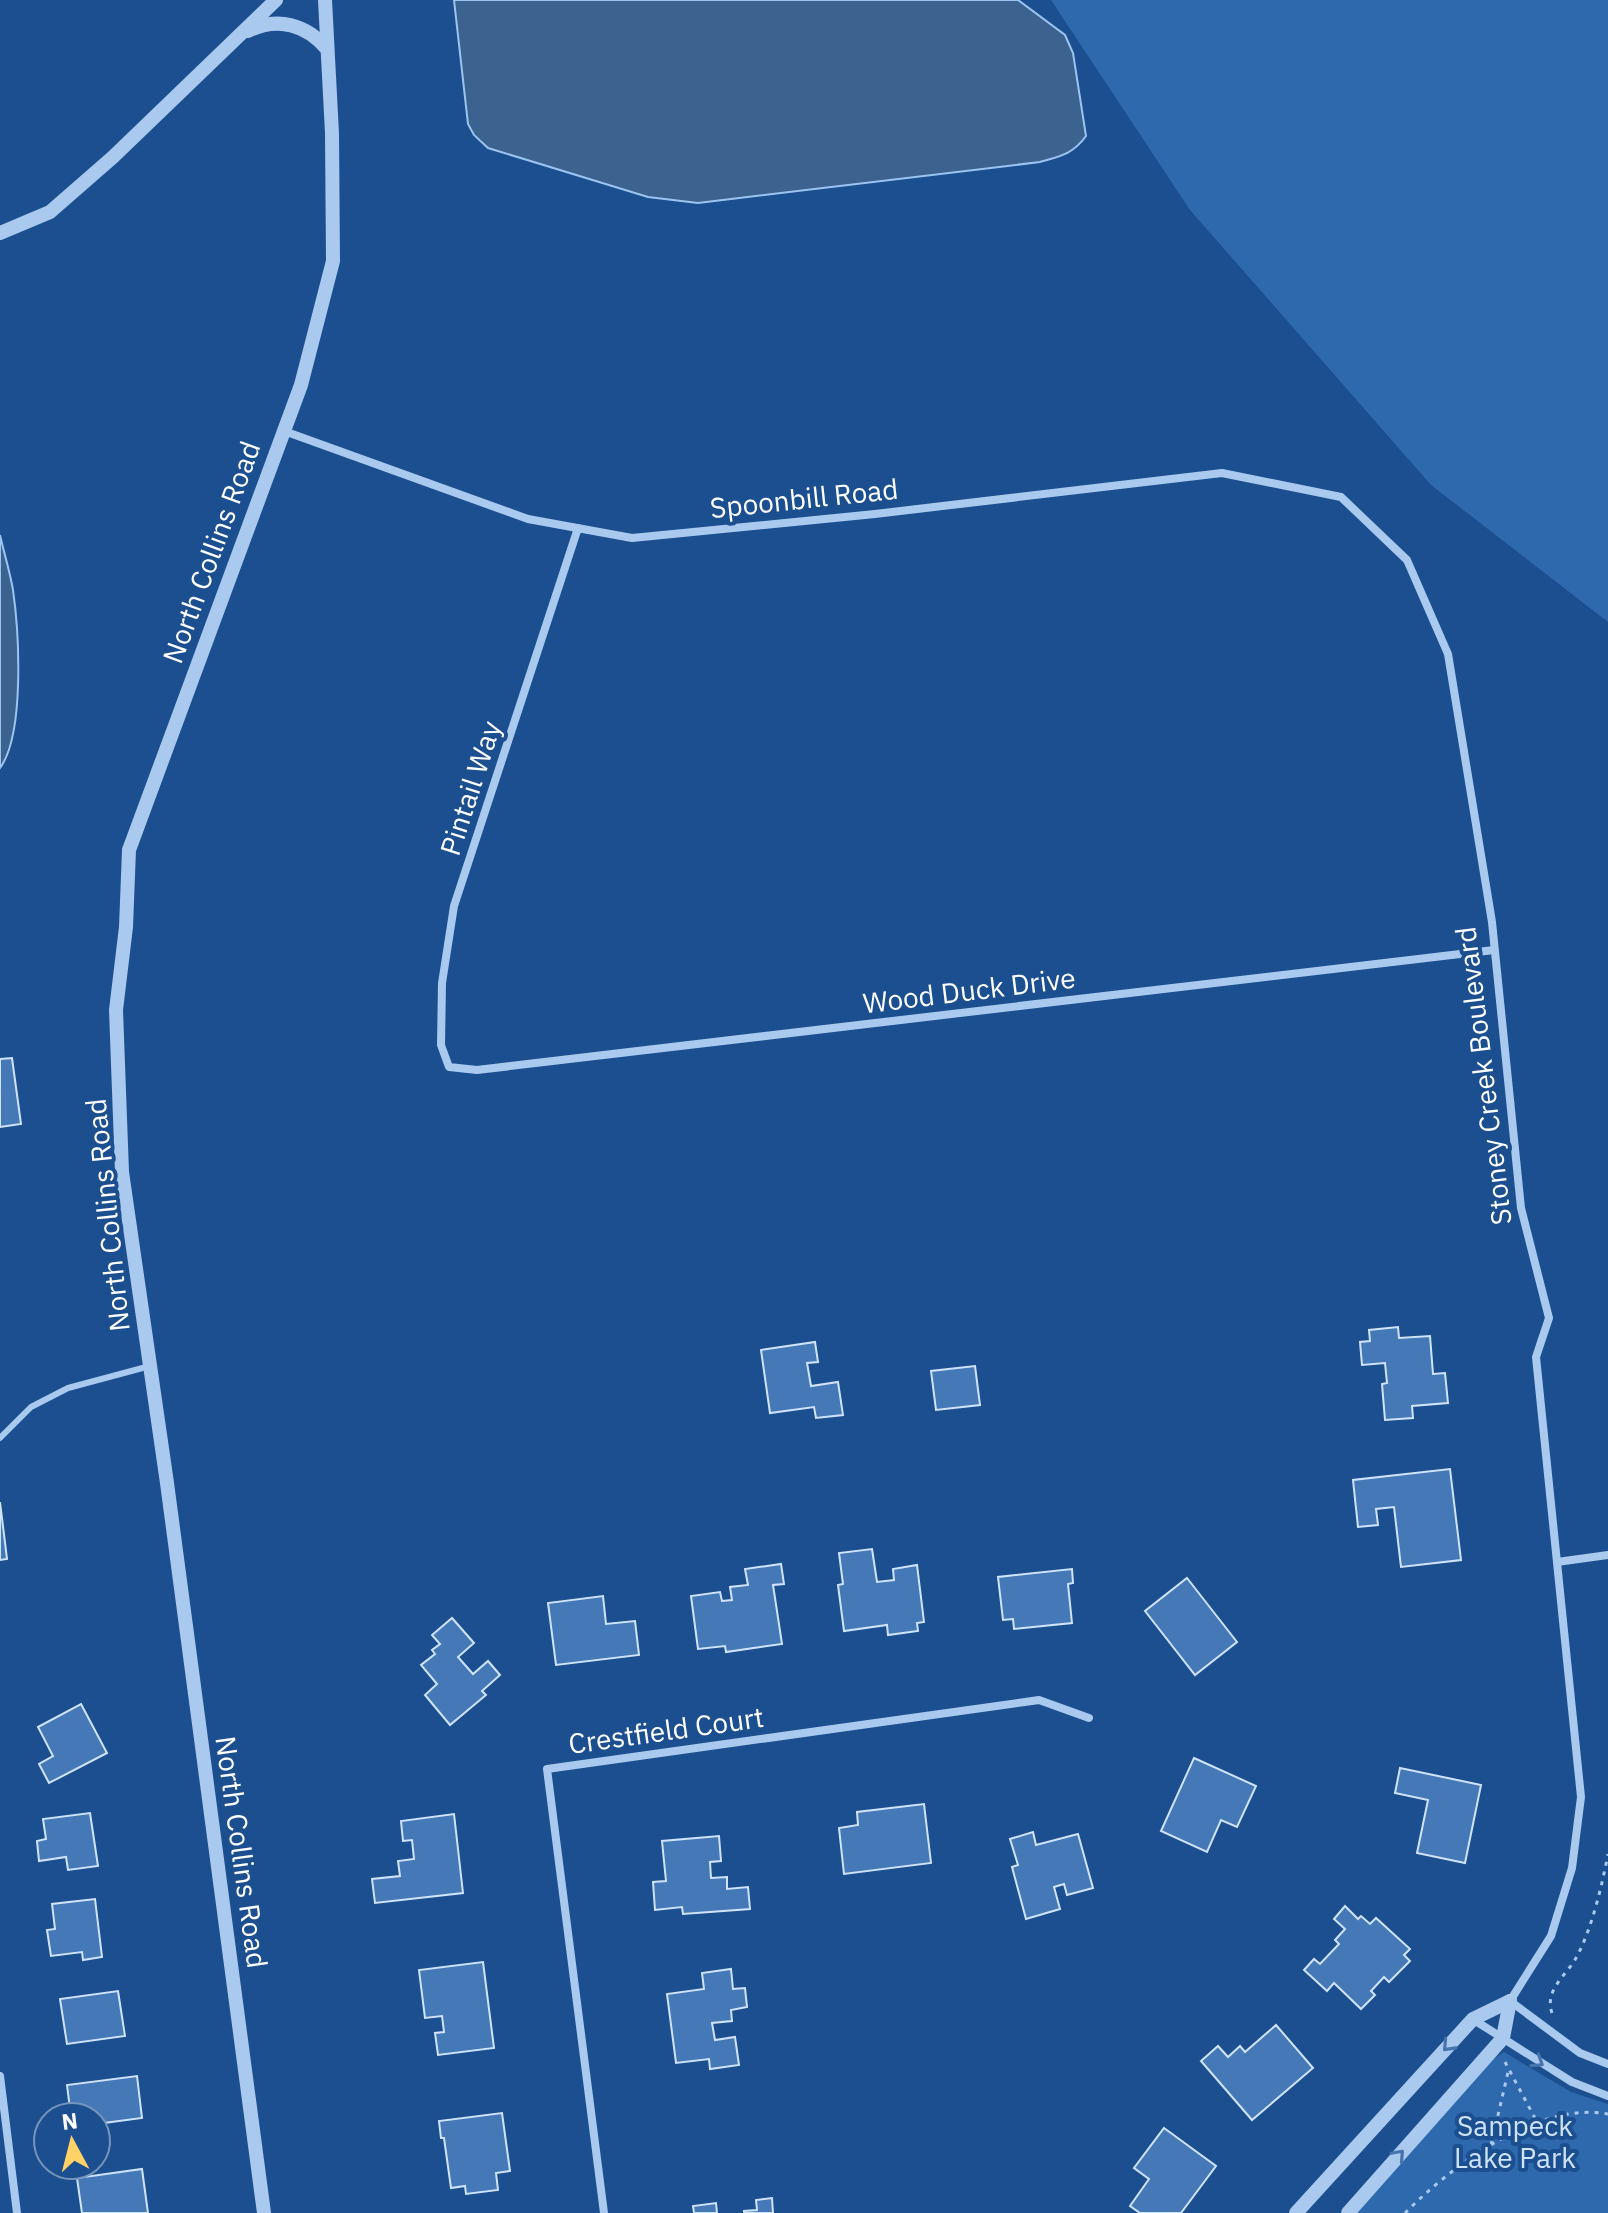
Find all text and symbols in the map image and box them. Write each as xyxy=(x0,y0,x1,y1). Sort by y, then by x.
street label: North Collins Road xyxy=(154,436,268,668)
street label: Spoonbill Road xyxy=(708,470,900,526)
street label: Pintail Way xyxy=(431,716,509,860)
street label: Stoney Creek Boulevard xyxy=(1446,925,1520,1227)
street label: Wood Duck Drive xyxy=(861,959,1077,1021)
street label: North Collins Road xyxy=(76,1097,138,1333)
street label: Crestfield Court xyxy=(566,1698,766,1762)
street label: North Collins Road xyxy=(207,1734,277,1970)
one-way arrow xyxy=(1443,2037,1458,2051)
one-way arrow xyxy=(1530,2052,1544,2067)
north arrow xyxy=(32,2101,112,2181)
text: N xyxy=(60,2105,79,2136)
park label: Sampeck Lake Park xyxy=(1454,2107,1576,2176)
one-way arrow xyxy=(1390,2149,1404,2164)

